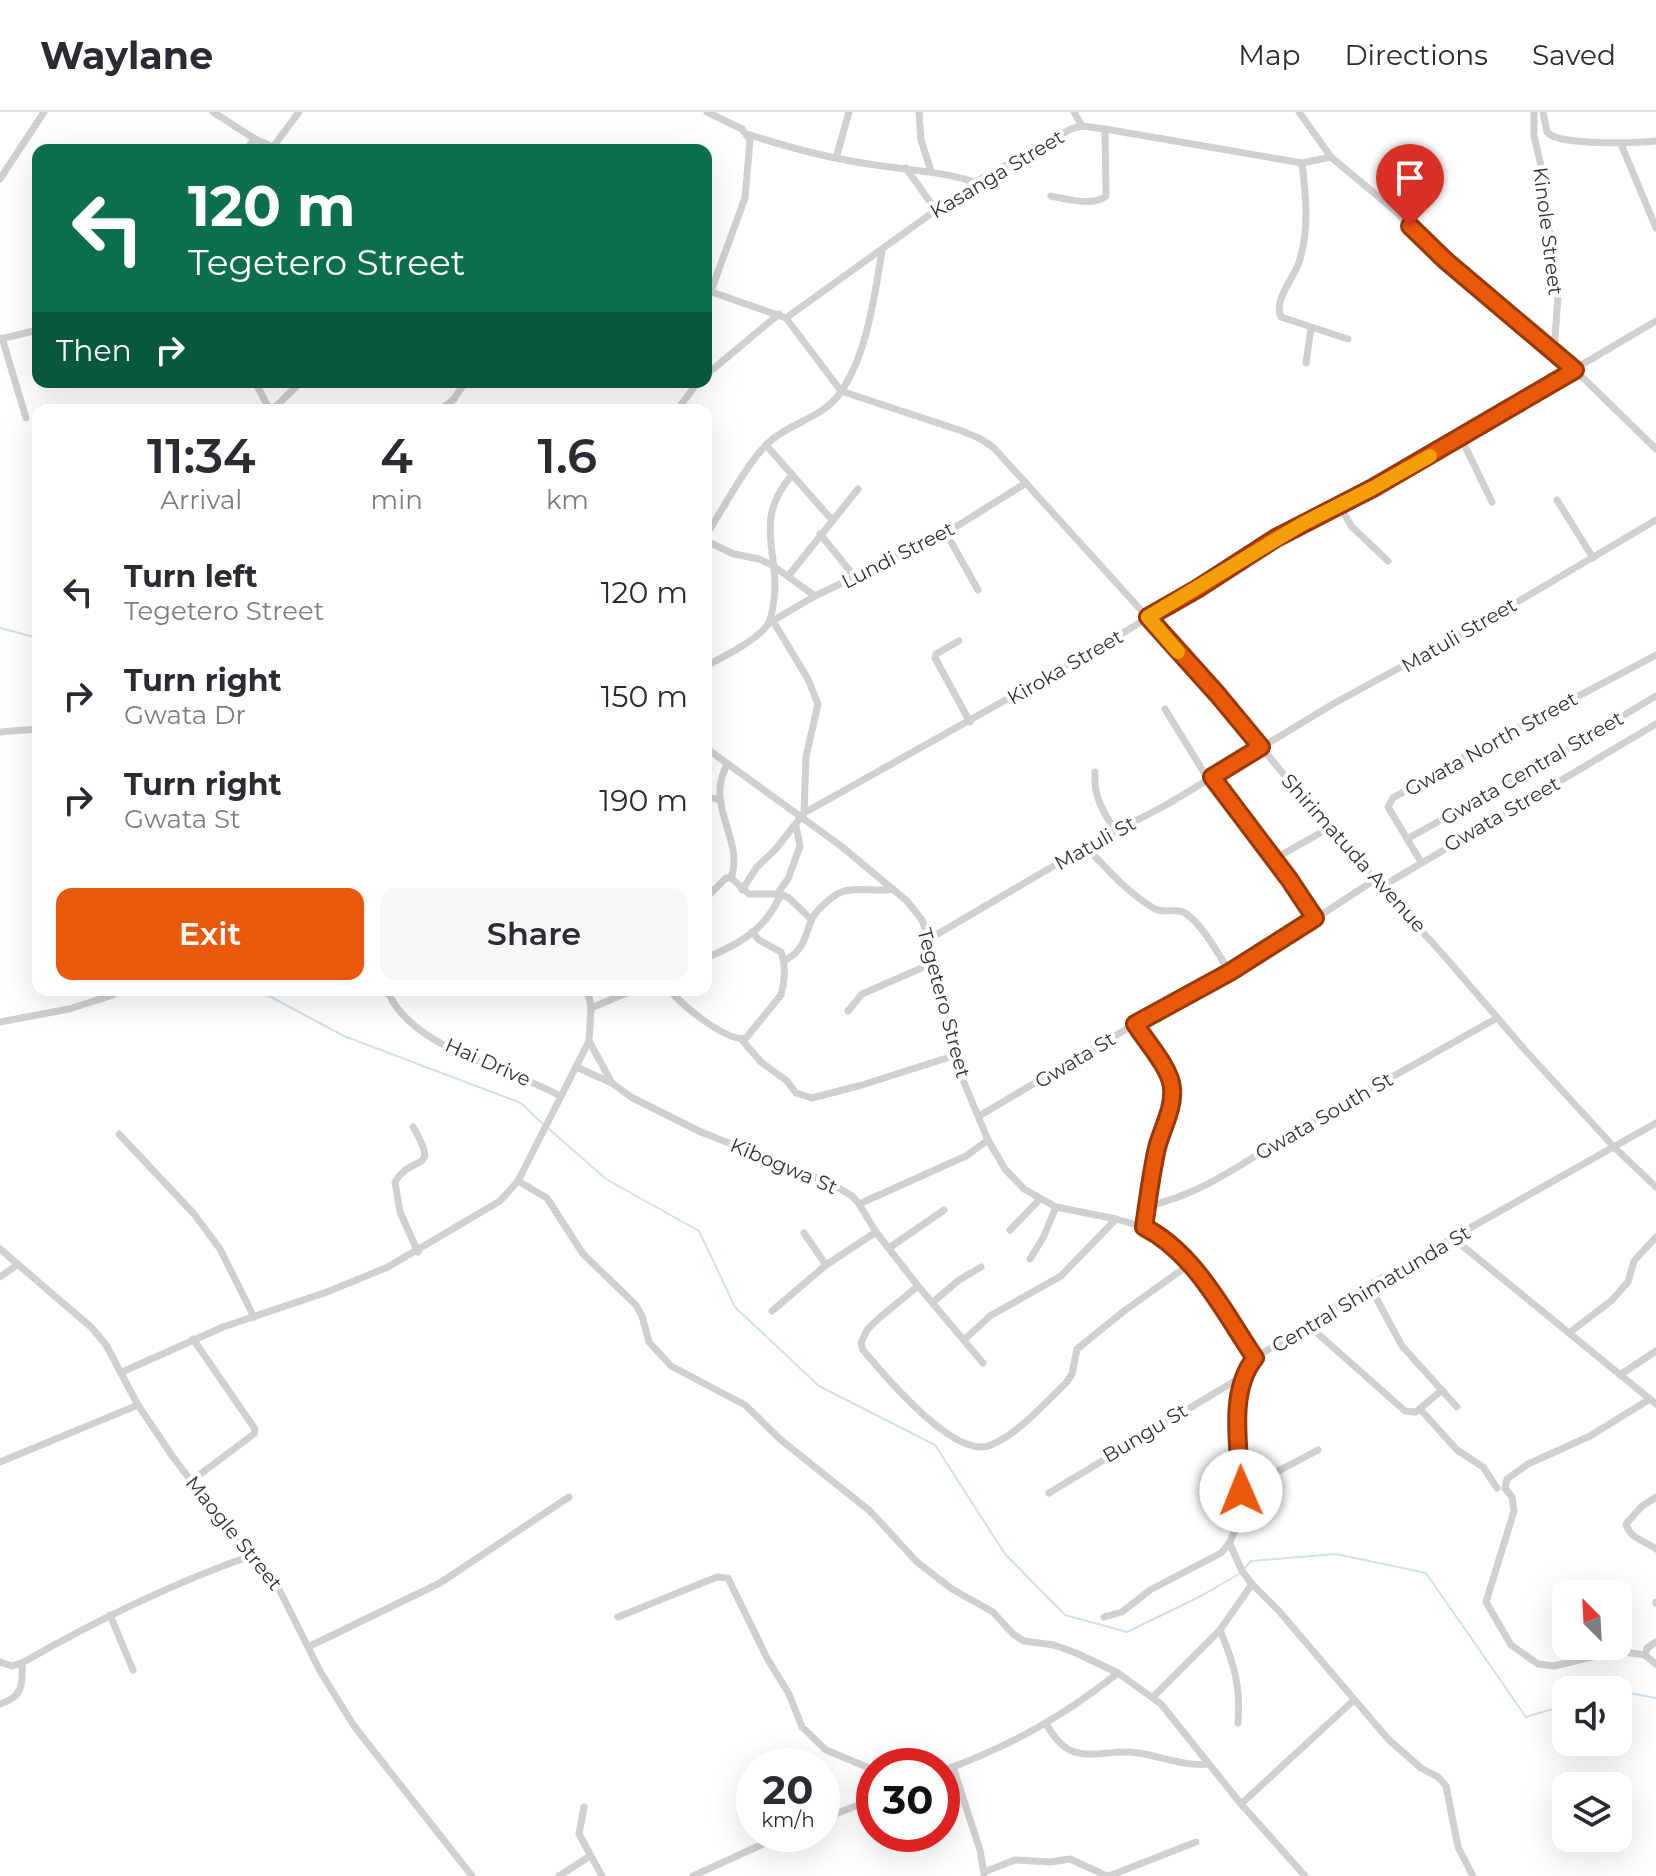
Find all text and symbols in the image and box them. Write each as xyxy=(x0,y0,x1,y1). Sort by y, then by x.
text: Waylane xyxy=(40,32,213,79)
text: Map xyxy=(1238,38,1300,72)
text: Directions xyxy=(1344,38,1488,72)
text: Saved xyxy=(1532,38,1616,72)
street label: Kasanga Street xyxy=(926,125,1068,223)
pin xyxy=(1376,144,1444,226)
icon: arrive xyxy=(1388,156,1432,200)
street label: Kinole Street xyxy=(1528,166,1568,296)
text: 120 m xyxy=(188,172,356,240)
icon: left xyxy=(56,176,160,280)
text: Tegetero Street xyxy=(188,240,465,284)
icon: right xyxy=(148,328,192,372)
text: Then xyxy=(56,332,132,369)
text: 11:34 xyxy=(147,427,256,485)
text: 4 xyxy=(380,427,413,485)
text: 1.6 xyxy=(538,427,597,485)
text: Arrival xyxy=(160,484,242,516)
text: min xyxy=(371,484,423,516)
text: km xyxy=(546,484,589,516)
street label: Lundi Street xyxy=(838,516,958,594)
text: Turn left xyxy=(124,558,257,595)
icon: left xyxy=(56,570,100,614)
text: 120 m xyxy=(601,574,688,611)
street label: Matuli Street xyxy=(1397,592,1521,678)
text: Tegetero Street xyxy=(124,595,324,627)
street label: Kiroka Street xyxy=(1003,624,1127,710)
text: Turn right xyxy=(124,662,281,699)
icon: right xyxy=(56,674,100,718)
text: 150 m xyxy=(601,678,688,715)
street label: Gwata North Street xyxy=(1400,687,1582,801)
text: Gwata Dr xyxy=(124,699,246,731)
street label: Gwata Central Street xyxy=(1436,706,1628,830)
text: Turn right xyxy=(124,766,281,803)
street label: Shirimatuda Avenue xyxy=(1276,769,1432,937)
street label: Gwata Street xyxy=(1440,771,1564,857)
icon: right xyxy=(56,778,100,822)
text: 190 m xyxy=(599,782,688,819)
text: Gwata St xyxy=(124,803,241,835)
street label: Matuli St xyxy=(1050,811,1140,875)
button: Exit xyxy=(56,888,364,980)
button: Share xyxy=(380,888,688,980)
street label: Tegetero Street xyxy=(912,925,976,1081)
street label: Gwata St xyxy=(1030,1027,1120,1093)
street label: Hai Drive xyxy=(442,1033,534,1091)
street label: Gwata South St xyxy=(1251,1067,1397,1165)
street label: Kibogwa St xyxy=(727,1133,841,1199)
street label: Central Shimatunda St xyxy=(1267,1220,1475,1358)
street label: Bungu St xyxy=(1098,1398,1192,1468)
position arrow xyxy=(1199,1449,1283,1533)
street label: Maogle Street xyxy=(181,1471,287,1595)
north arrow xyxy=(1552,1580,1632,1660)
map controls xyxy=(1552,1580,1632,1852)
button: sound xyxy=(1552,1676,1632,1756)
speed limit sign: 30 xyxy=(856,1748,960,1852)
text: 20 xyxy=(763,1765,813,1814)
button: layers xyxy=(1552,1772,1632,1852)
text: km/h xyxy=(761,1808,815,1832)

